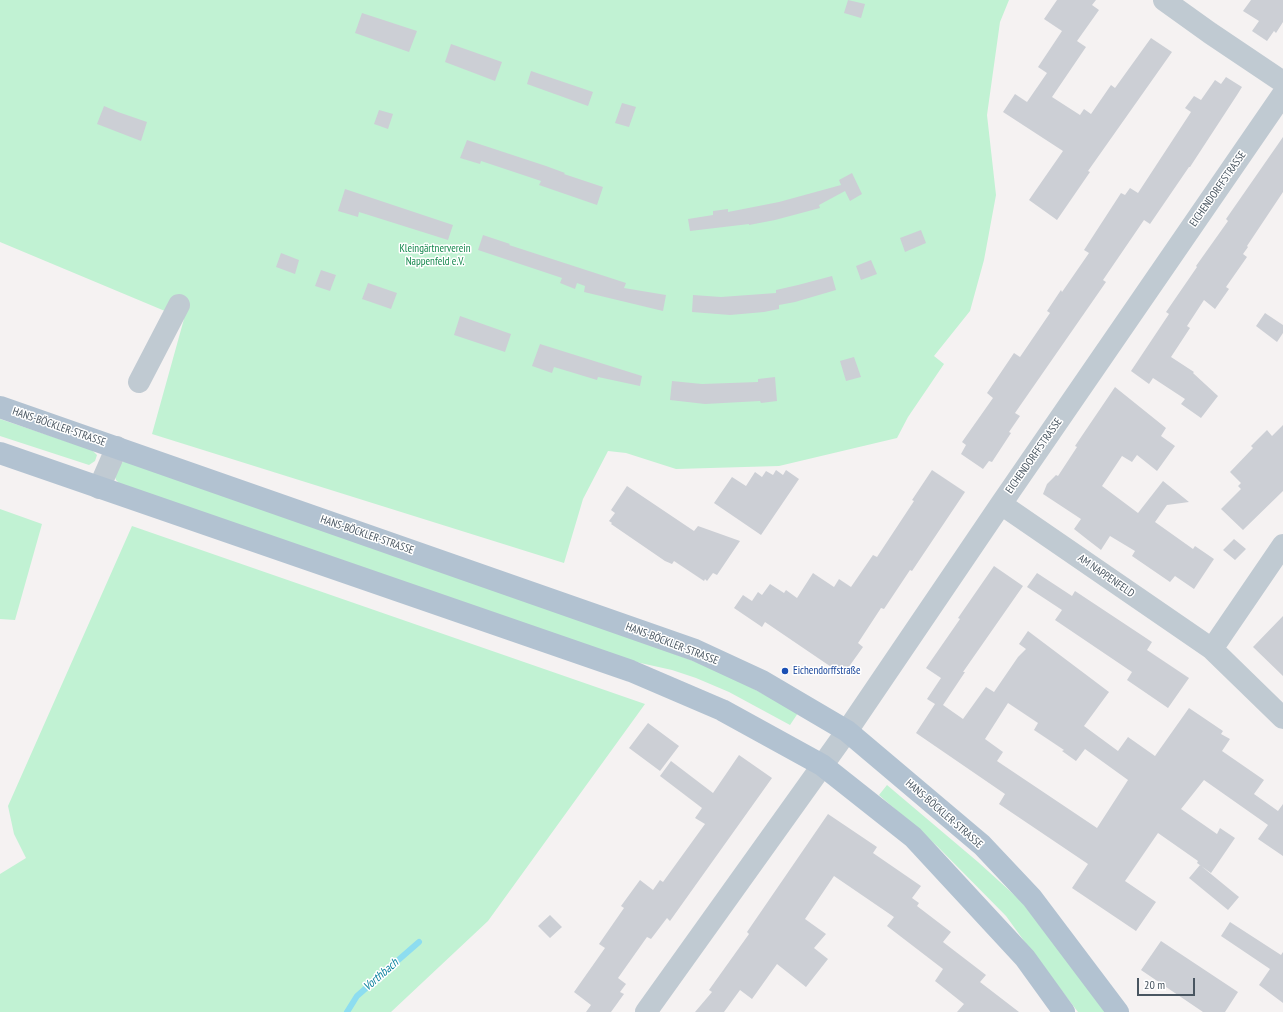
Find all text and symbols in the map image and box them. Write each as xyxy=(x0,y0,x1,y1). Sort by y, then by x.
street label: EICHENDORFFSTRASSE xyxy=(1187,149,1249,229)
park label: Kleingärtnerverein Nappenfeld e.V. xyxy=(399,242,471,268)
street label: HANS-BÖCKLER-STRASSE xyxy=(11,405,107,449)
street label: EICHENDORFFSTRASSE xyxy=(1003,416,1065,496)
street label: HANS-BÖCKLER-STRASSE xyxy=(319,513,415,557)
street label: AM NAPPENFELD xyxy=(1075,552,1137,600)
street label: HANS-BÖCKLER-STRASSE xyxy=(624,620,720,668)
place label: Eichendorffstraße xyxy=(793,664,860,678)
marker: Eichendorffstraße xyxy=(780,666,790,676)
street label: HANS-BÖCKLER-STRASSE xyxy=(903,777,985,851)
water label: Vorthbach xyxy=(360,956,402,994)
scale bar xyxy=(1139,970,1197,996)
text: 20 m xyxy=(1144,977,1165,992)

